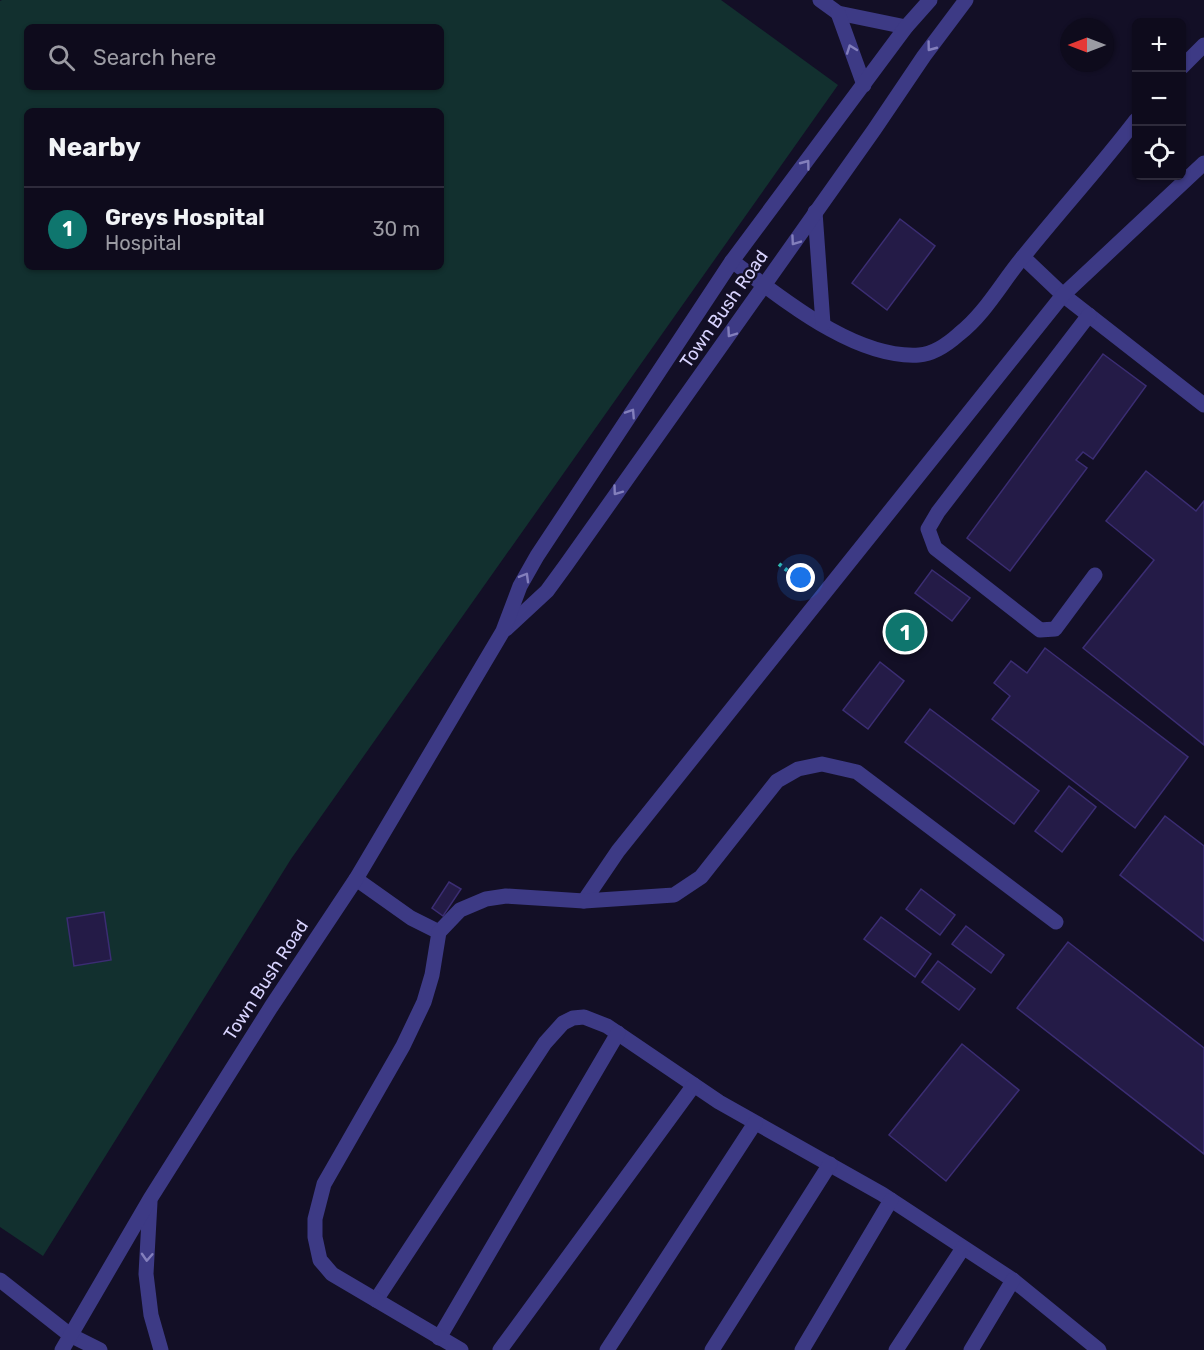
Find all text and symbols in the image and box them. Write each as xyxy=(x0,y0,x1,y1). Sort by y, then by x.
north arrow xyxy=(1060,18,1114,72)
map controls xyxy=(1132,18,1186,180)
button: + xyxy=(1132,18,1186,72)
search box xyxy=(24,24,444,90)
one-way arrow xyxy=(927,40,938,51)
icon: search xyxy=(45,41,78,74)
text: Search here xyxy=(93,44,216,71)
one-way arrow xyxy=(846,44,858,55)
button: − xyxy=(1132,72,1186,126)
button: locate xyxy=(1132,126,1186,180)
text: Nearby xyxy=(48,132,141,163)
one-way arrow xyxy=(798,160,809,171)
text: Greys Hospital xyxy=(105,204,265,231)
text: 1 xyxy=(63,217,72,241)
text: 30 m xyxy=(373,217,420,241)
text: Hospital xyxy=(105,231,181,255)
one-way arrow xyxy=(791,235,802,246)
street label: Town Bush Road xyxy=(675,246,773,372)
one-way arrow xyxy=(727,326,738,337)
one-way arrow xyxy=(624,409,635,420)
one-way arrow xyxy=(614,485,625,496)
your location xyxy=(786,563,815,592)
one-way arrow xyxy=(517,573,529,583)
pin: 1 xyxy=(886,610,924,654)
street label: Town Bush Road xyxy=(219,916,313,1044)
one-way arrow xyxy=(141,1253,154,1262)

